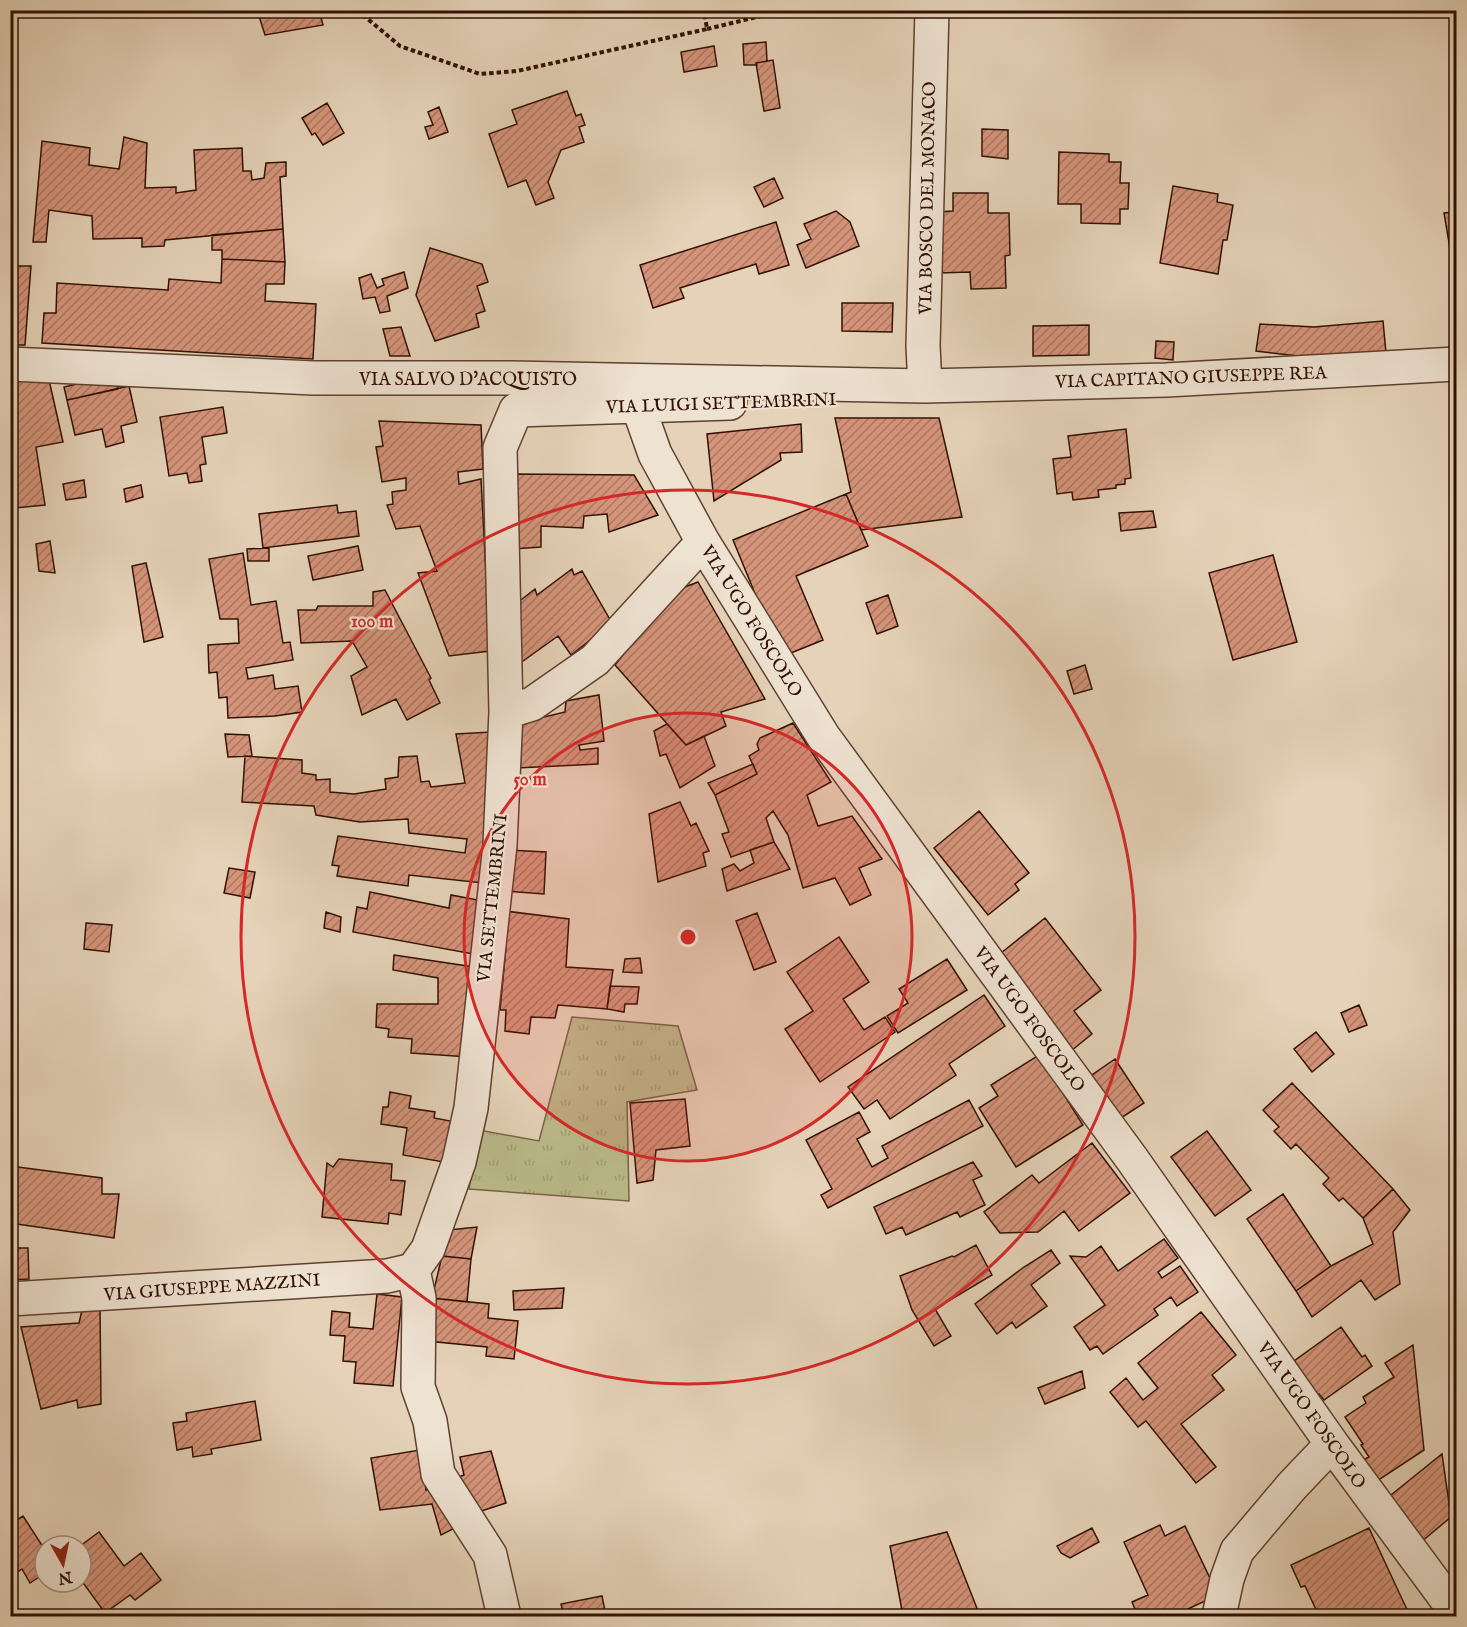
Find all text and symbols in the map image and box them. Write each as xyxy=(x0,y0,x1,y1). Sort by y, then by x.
street label: VIA BOSCO DEL MONACO xyxy=(915,81,942,316)
street label: VIA CAPITANO GIUSEPPE REA xyxy=(1054,362,1328,395)
street label: VIA SALVO D'ACQUISTO xyxy=(358,369,577,392)
street label: VIA LUIGI SETTEMBRINI xyxy=(604,389,837,420)
street label: VIA UGO FOSCOLO xyxy=(694,541,807,702)
text: 100 m xyxy=(351,611,393,634)
text: 50 m xyxy=(513,769,547,792)
street label: VIA SETTEMBRINI xyxy=(473,812,514,985)
centre of rings xyxy=(678,927,698,947)
street label: VIA UGO FOSCOLO xyxy=(968,942,1089,1097)
street label: VIA GIUSEPPE MAZZINI xyxy=(102,1269,321,1308)
street label: VIA UGO FOSCOLO xyxy=(1251,1337,1370,1494)
north arrow xyxy=(33,1534,93,1594)
text: N xyxy=(56,1566,74,1588)

